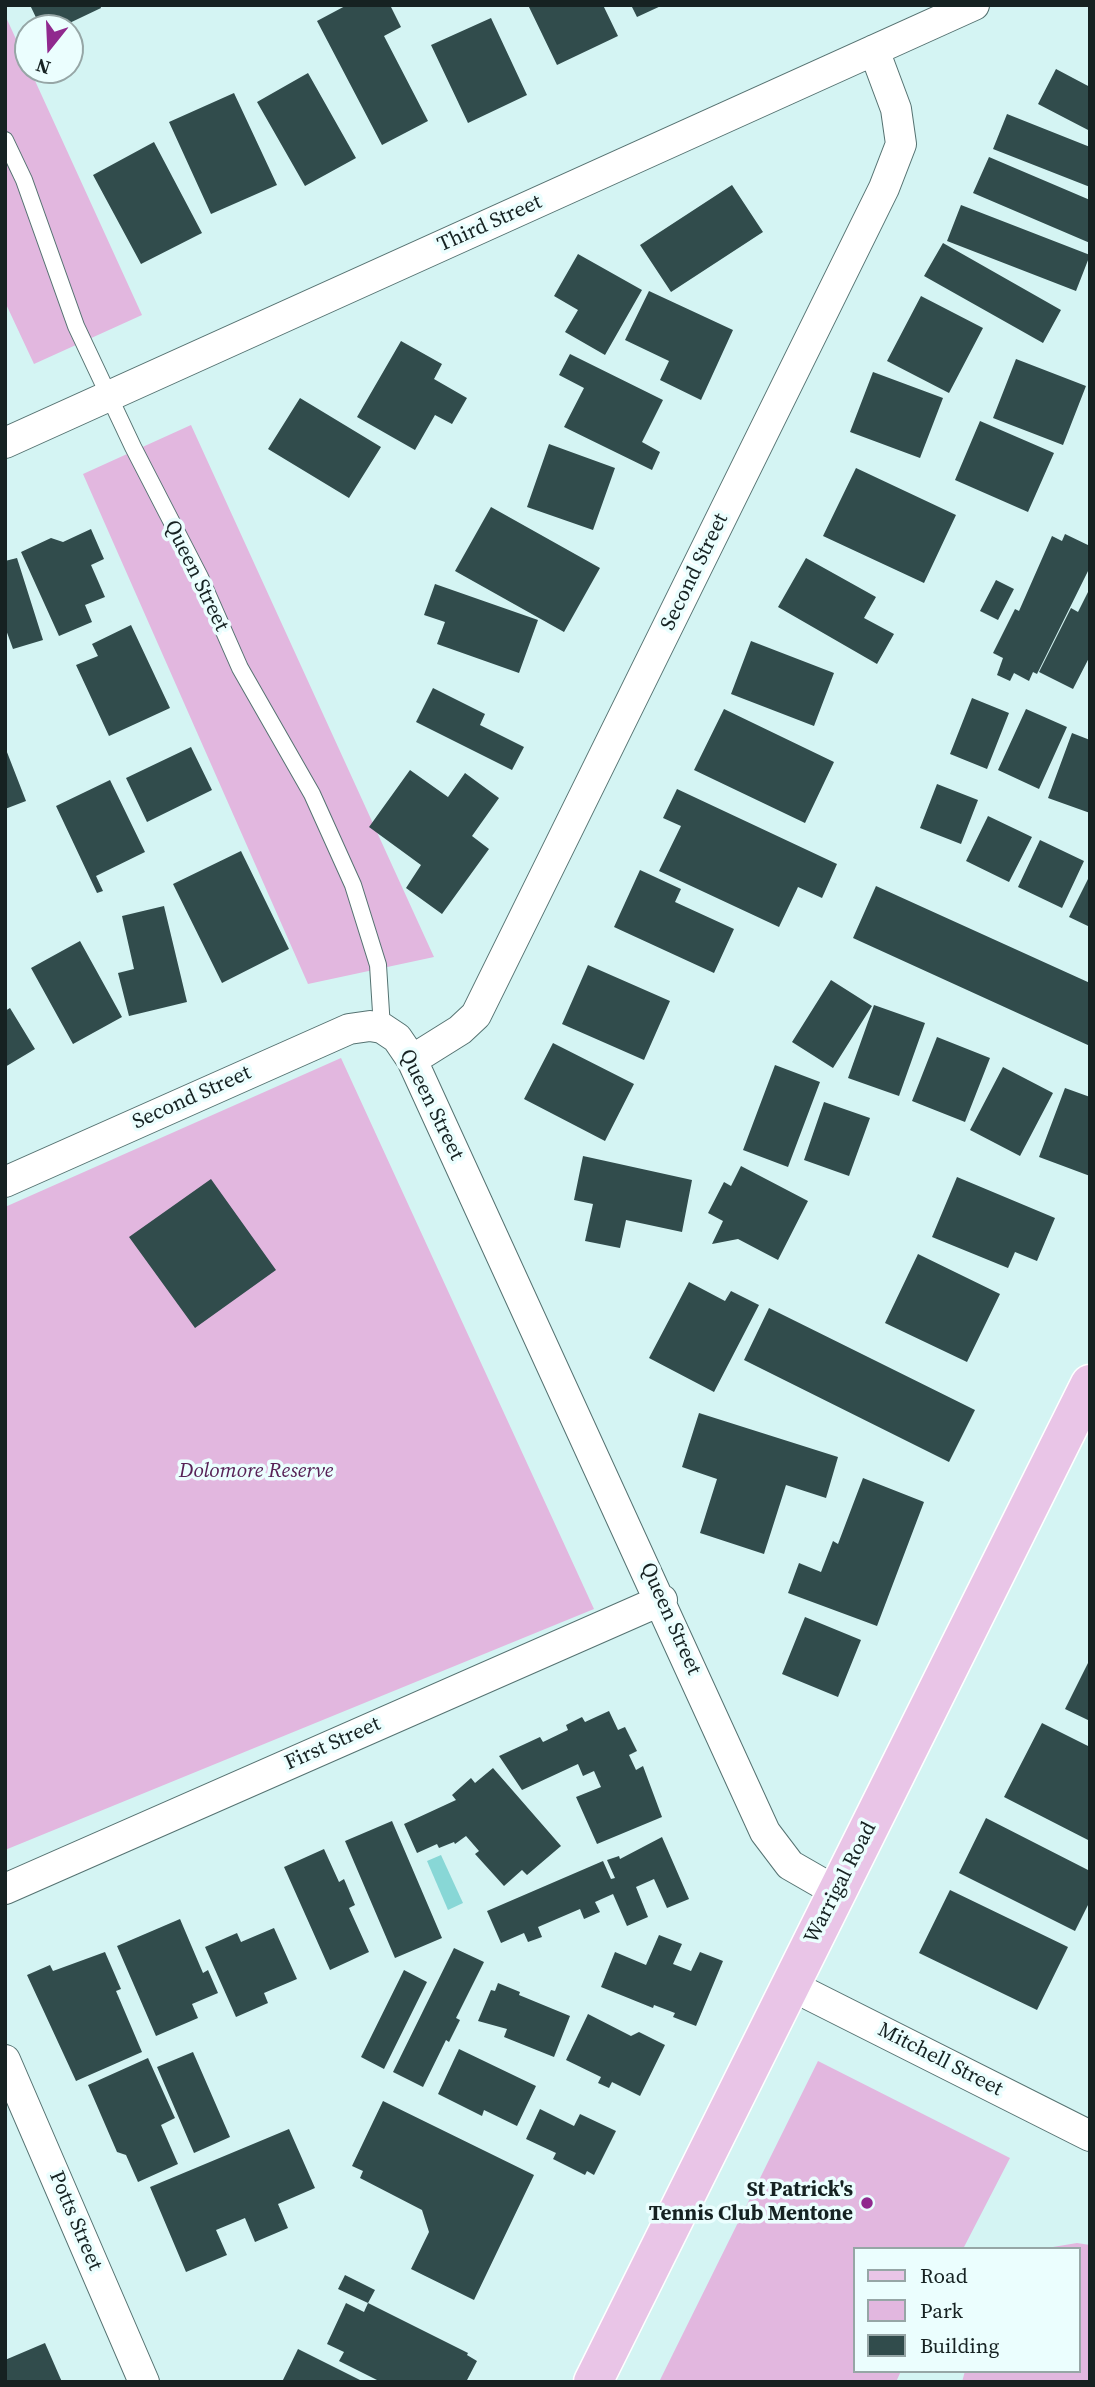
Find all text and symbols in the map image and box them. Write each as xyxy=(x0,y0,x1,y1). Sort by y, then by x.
north arrow xyxy=(14,14,84,84)
text: N xyxy=(33,53,54,82)
street label: Third Street xyxy=(434,190,546,258)
street label: Second Street xyxy=(656,509,734,635)
street label: Queen Street xyxy=(158,516,234,636)
street label: Queen Street xyxy=(393,1045,469,1165)
street label: Second Street xyxy=(129,1061,255,1135)
park label: Dolomore Reserve xyxy=(179,1459,333,1485)
street label: Queen Street xyxy=(634,1559,706,1679)
street label: First Street xyxy=(281,1712,385,1776)
street label: Warrigal Road xyxy=(800,1818,882,1948)
street label: Mitchell Street xyxy=(873,2018,1007,2102)
street label: Potts Street xyxy=(43,2168,107,2274)
place label: St Patrick's Tennis Club Mentone xyxy=(649,2178,853,2228)
marker: St Patrick's Tennis Club Mentone xyxy=(859,2195,875,2211)
legend xyxy=(853,2247,1081,2373)
text: Road xyxy=(920,2261,968,2290)
text: Park xyxy=(920,2296,963,2325)
text: Building xyxy=(920,2331,999,2360)

